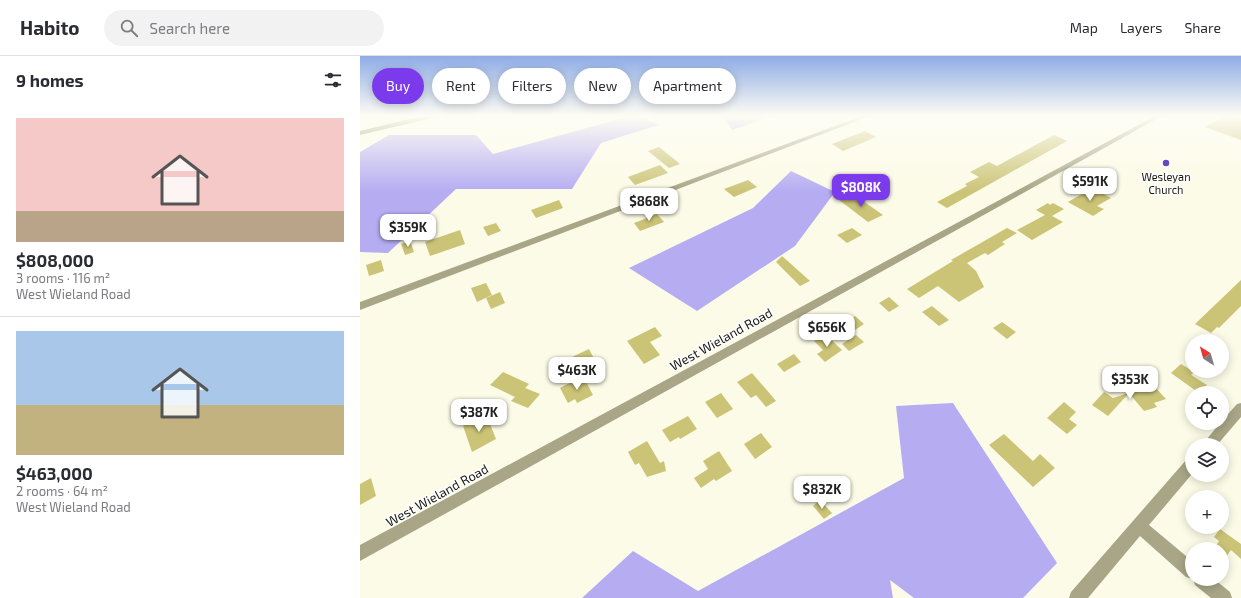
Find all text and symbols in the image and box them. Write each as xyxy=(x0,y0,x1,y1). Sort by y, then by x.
search box xyxy=(104,10,384,46)
text: Habito xyxy=(20,16,80,39)
icon: search xyxy=(118,17,140,39)
text: Search here xyxy=(150,19,230,37)
text: Map xyxy=(1070,19,1098,36)
text: Layers xyxy=(1120,19,1162,36)
text: Share xyxy=(1184,19,1221,36)
chip: Buy xyxy=(372,68,424,104)
chip: Rent xyxy=(432,68,490,104)
chip: Filters xyxy=(498,68,566,104)
chip: New xyxy=(574,68,631,104)
chip: Apartment xyxy=(639,68,736,104)
icon: filters xyxy=(322,69,344,91)
text: 9 homes xyxy=(16,70,84,90)
icon: home xyxy=(144,144,216,216)
marker: Wesleyan Church xyxy=(1161,158,1171,168)
pin: $591K xyxy=(1062,168,1118,202)
place label: Wesleyan Church xyxy=(1141,170,1191,196)
text: $591K xyxy=(1072,173,1108,189)
pin: $808K xyxy=(833,174,889,208)
text: $808K xyxy=(841,179,881,195)
pin: $868K xyxy=(621,188,677,222)
text: $868K xyxy=(629,193,669,209)
pin: $359K xyxy=(380,214,436,248)
text: $359K xyxy=(389,219,427,235)
text: $808,000 xyxy=(16,250,94,270)
text: 3 rooms · 116 m² xyxy=(16,270,110,286)
text: West Wieland Road xyxy=(16,286,131,302)
street label: West Wieland Road xyxy=(667,304,775,374)
pin: $656K xyxy=(799,314,855,348)
text: $656K xyxy=(808,319,846,335)
north arrow xyxy=(1185,334,1229,378)
map controls xyxy=(1185,334,1229,586)
icon: home xyxy=(144,357,216,429)
pin: $463K xyxy=(549,357,605,391)
text: $463K xyxy=(557,362,597,378)
pin: $353K xyxy=(1102,366,1158,400)
text: $353K xyxy=(1111,371,1149,387)
button: locate xyxy=(1185,386,1229,430)
pin: $387K xyxy=(451,399,507,433)
text: $387K xyxy=(460,404,498,420)
button: layers xyxy=(1185,438,1229,482)
street label: West Wieland Road xyxy=(383,460,491,530)
text: $463,000 xyxy=(16,463,93,483)
pin: $832K xyxy=(794,476,850,510)
text: $832K xyxy=(803,481,841,497)
text: 2 rooms · 64 m² xyxy=(16,483,108,499)
button: + xyxy=(1185,490,1229,534)
text: West Wieland Road xyxy=(16,499,131,515)
button: − xyxy=(1185,542,1229,586)

